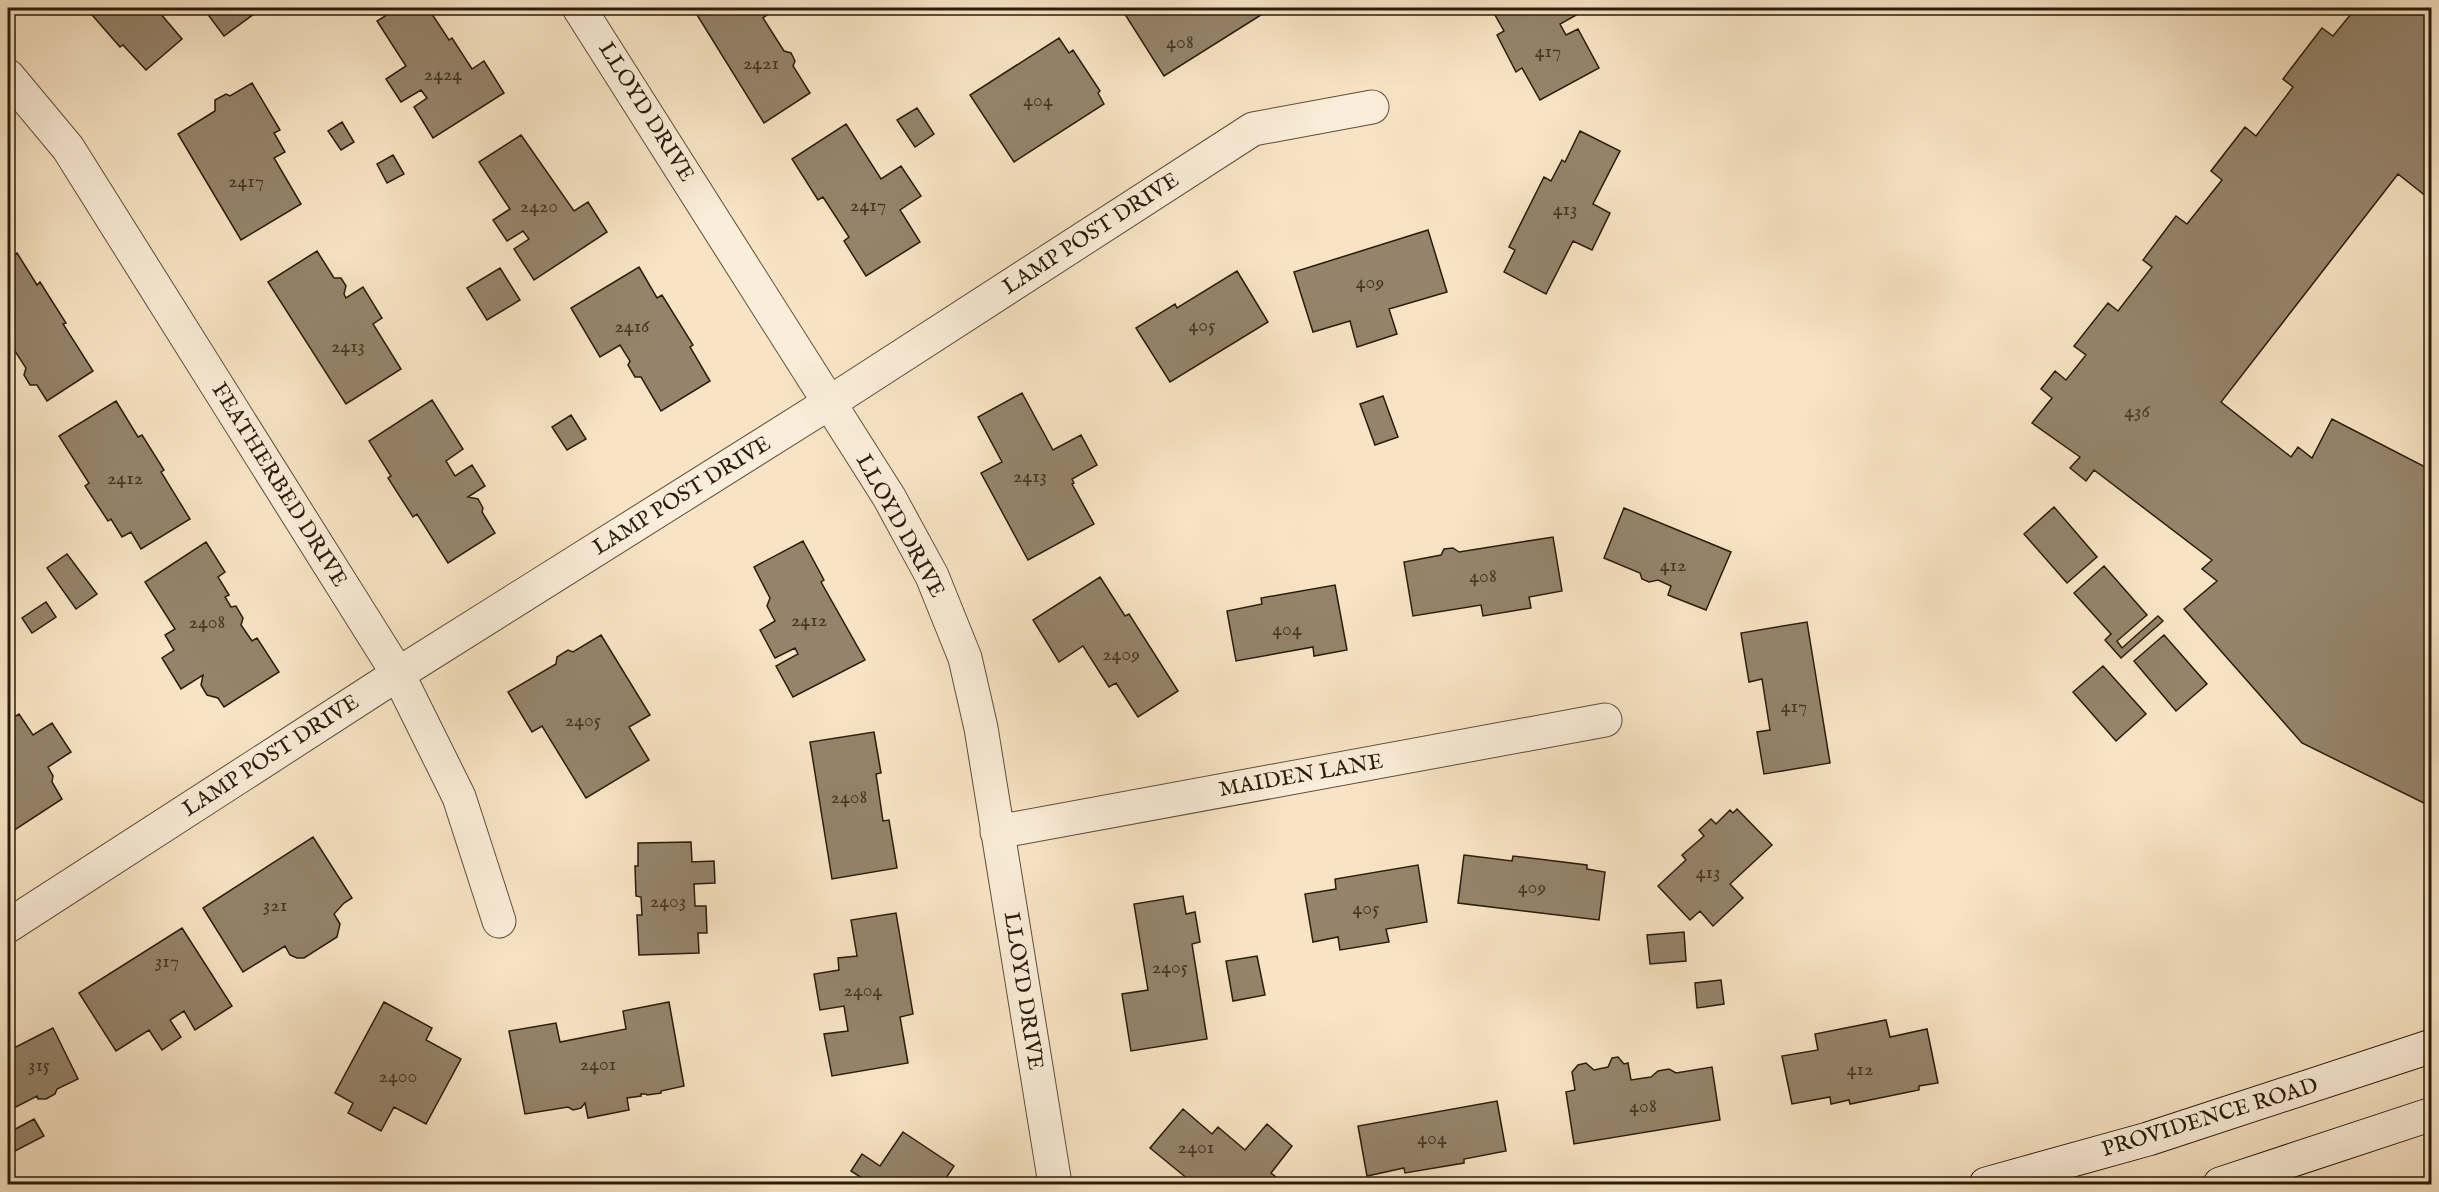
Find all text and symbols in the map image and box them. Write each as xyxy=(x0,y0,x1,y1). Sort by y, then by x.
house number: 408 xyxy=(1166,30,1194,55)
street label: LLOYD DRIVE xyxy=(592,37,700,187)
house number: 417 xyxy=(1535,39,1561,64)
house number: 2421 xyxy=(743,51,779,76)
house number: 2424 xyxy=(424,62,462,87)
house number: 404 xyxy=(1023,88,1053,113)
street label: LAMP POST DRIVE xyxy=(997,166,1185,302)
house number: 2417 xyxy=(228,169,264,194)
house number: 2417 xyxy=(850,193,886,218)
house number: 2420 xyxy=(520,194,558,219)
house number: 413 xyxy=(1553,197,1577,222)
house number: 409 xyxy=(1356,270,1384,295)
house number: 405 xyxy=(1189,313,1215,338)
house number: 2416 xyxy=(614,314,650,339)
house number: 2413 xyxy=(331,334,365,359)
street label: FEATHERBED DRIVE xyxy=(205,378,353,592)
house number: 436 xyxy=(2124,399,2150,424)
street label: LAMP POST DRIVE xyxy=(588,430,776,562)
street label: LLOYD DRIVE xyxy=(849,449,951,603)
house number: 2413 xyxy=(1013,464,1047,489)
house number: 2412 xyxy=(107,466,143,491)
house number: 412 xyxy=(1660,553,1686,578)
house number: 408 xyxy=(1469,564,1497,589)
house number: 2412 xyxy=(791,608,827,633)
house number: 2408 xyxy=(189,610,225,635)
house number: 404 xyxy=(1272,617,1302,642)
house number: 2409 xyxy=(1102,642,1140,667)
street label: LAMP POST DRIVE xyxy=(177,688,365,824)
house number: 417 xyxy=(1781,694,1807,719)
house number: 2405 xyxy=(565,708,601,733)
street label: MAIDEN LANE xyxy=(1217,748,1385,804)
house number: 2408 xyxy=(831,785,867,810)
house number: 413 xyxy=(1696,860,1720,885)
house number: 409 xyxy=(1518,875,1546,900)
house number: 2403 xyxy=(650,889,686,914)
house number: 321 xyxy=(263,893,287,918)
house number: 405 xyxy=(1353,896,1379,921)
street label: LLOYD DRIVE xyxy=(997,910,1049,1072)
house number: 317 xyxy=(155,949,179,974)
house number: 2405 xyxy=(1152,955,1188,980)
house number: 2404 xyxy=(844,978,883,1003)
house number: 2401 xyxy=(580,1052,616,1077)
house number: 315 xyxy=(28,1053,50,1078)
house number: 412 xyxy=(1847,1057,1873,1082)
house number: 2400 xyxy=(379,1064,417,1089)
street label: PROVIDENCE ROAD xyxy=(2099,1072,2321,1164)
house number: 408 xyxy=(1629,1094,1657,1119)
house number: 404 xyxy=(1417,1126,1447,1151)
house number: 2401 xyxy=(1178,1135,1214,1160)

